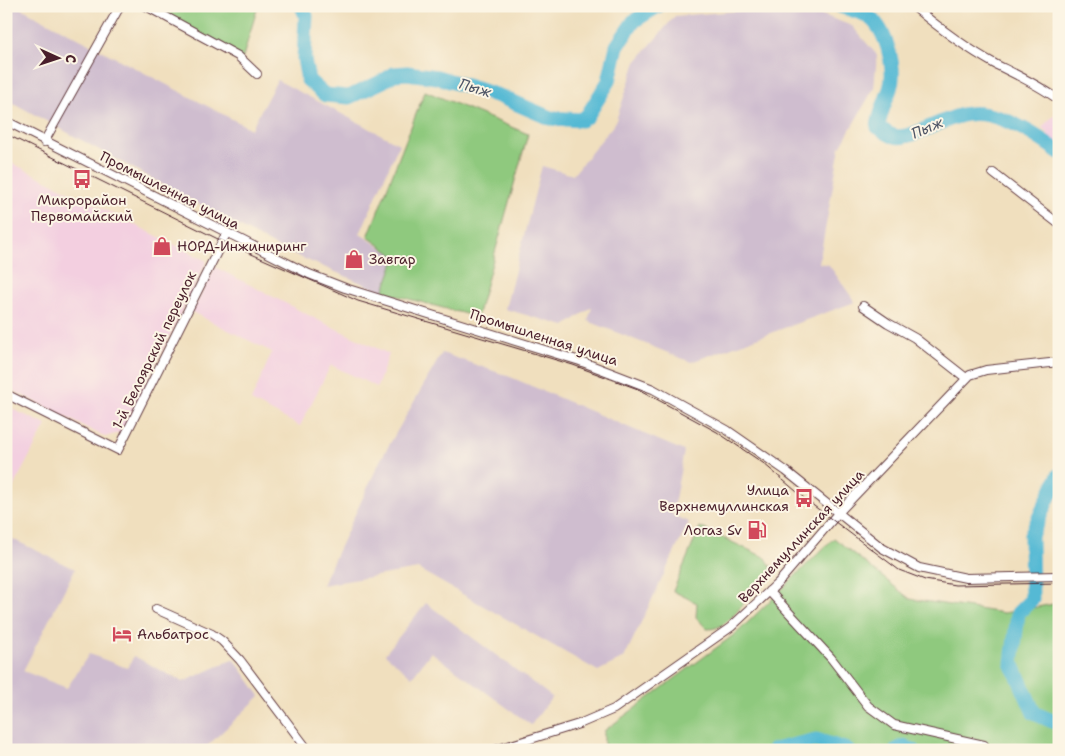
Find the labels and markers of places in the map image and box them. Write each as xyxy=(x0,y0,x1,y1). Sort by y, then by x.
bus stop icon: Микрорайон Первомайский xyxy=(71,168,93,190)
place label: Микрорайон Первомайский xyxy=(31,191,133,225)
shop icon: НОРД-Инжиниринг xyxy=(151,235,173,257)
place label: НОРД-Инжиниринг xyxy=(177,237,307,255)
shop icon: Завгар xyxy=(343,248,365,270)
place label: Завгар xyxy=(369,250,416,268)
place label: Улица Верхнемуллинская xyxy=(659,481,789,515)
bus stop icon: Улица Верхнемуллинская xyxy=(793,487,815,509)
fuel station icon: Логаз Sv xyxy=(746,519,768,541)
place label: Логаз Sv xyxy=(684,521,742,539)
hotel icon: Альбатрос xyxy=(111,623,133,645)
place label: Альбатрос xyxy=(137,625,209,643)

